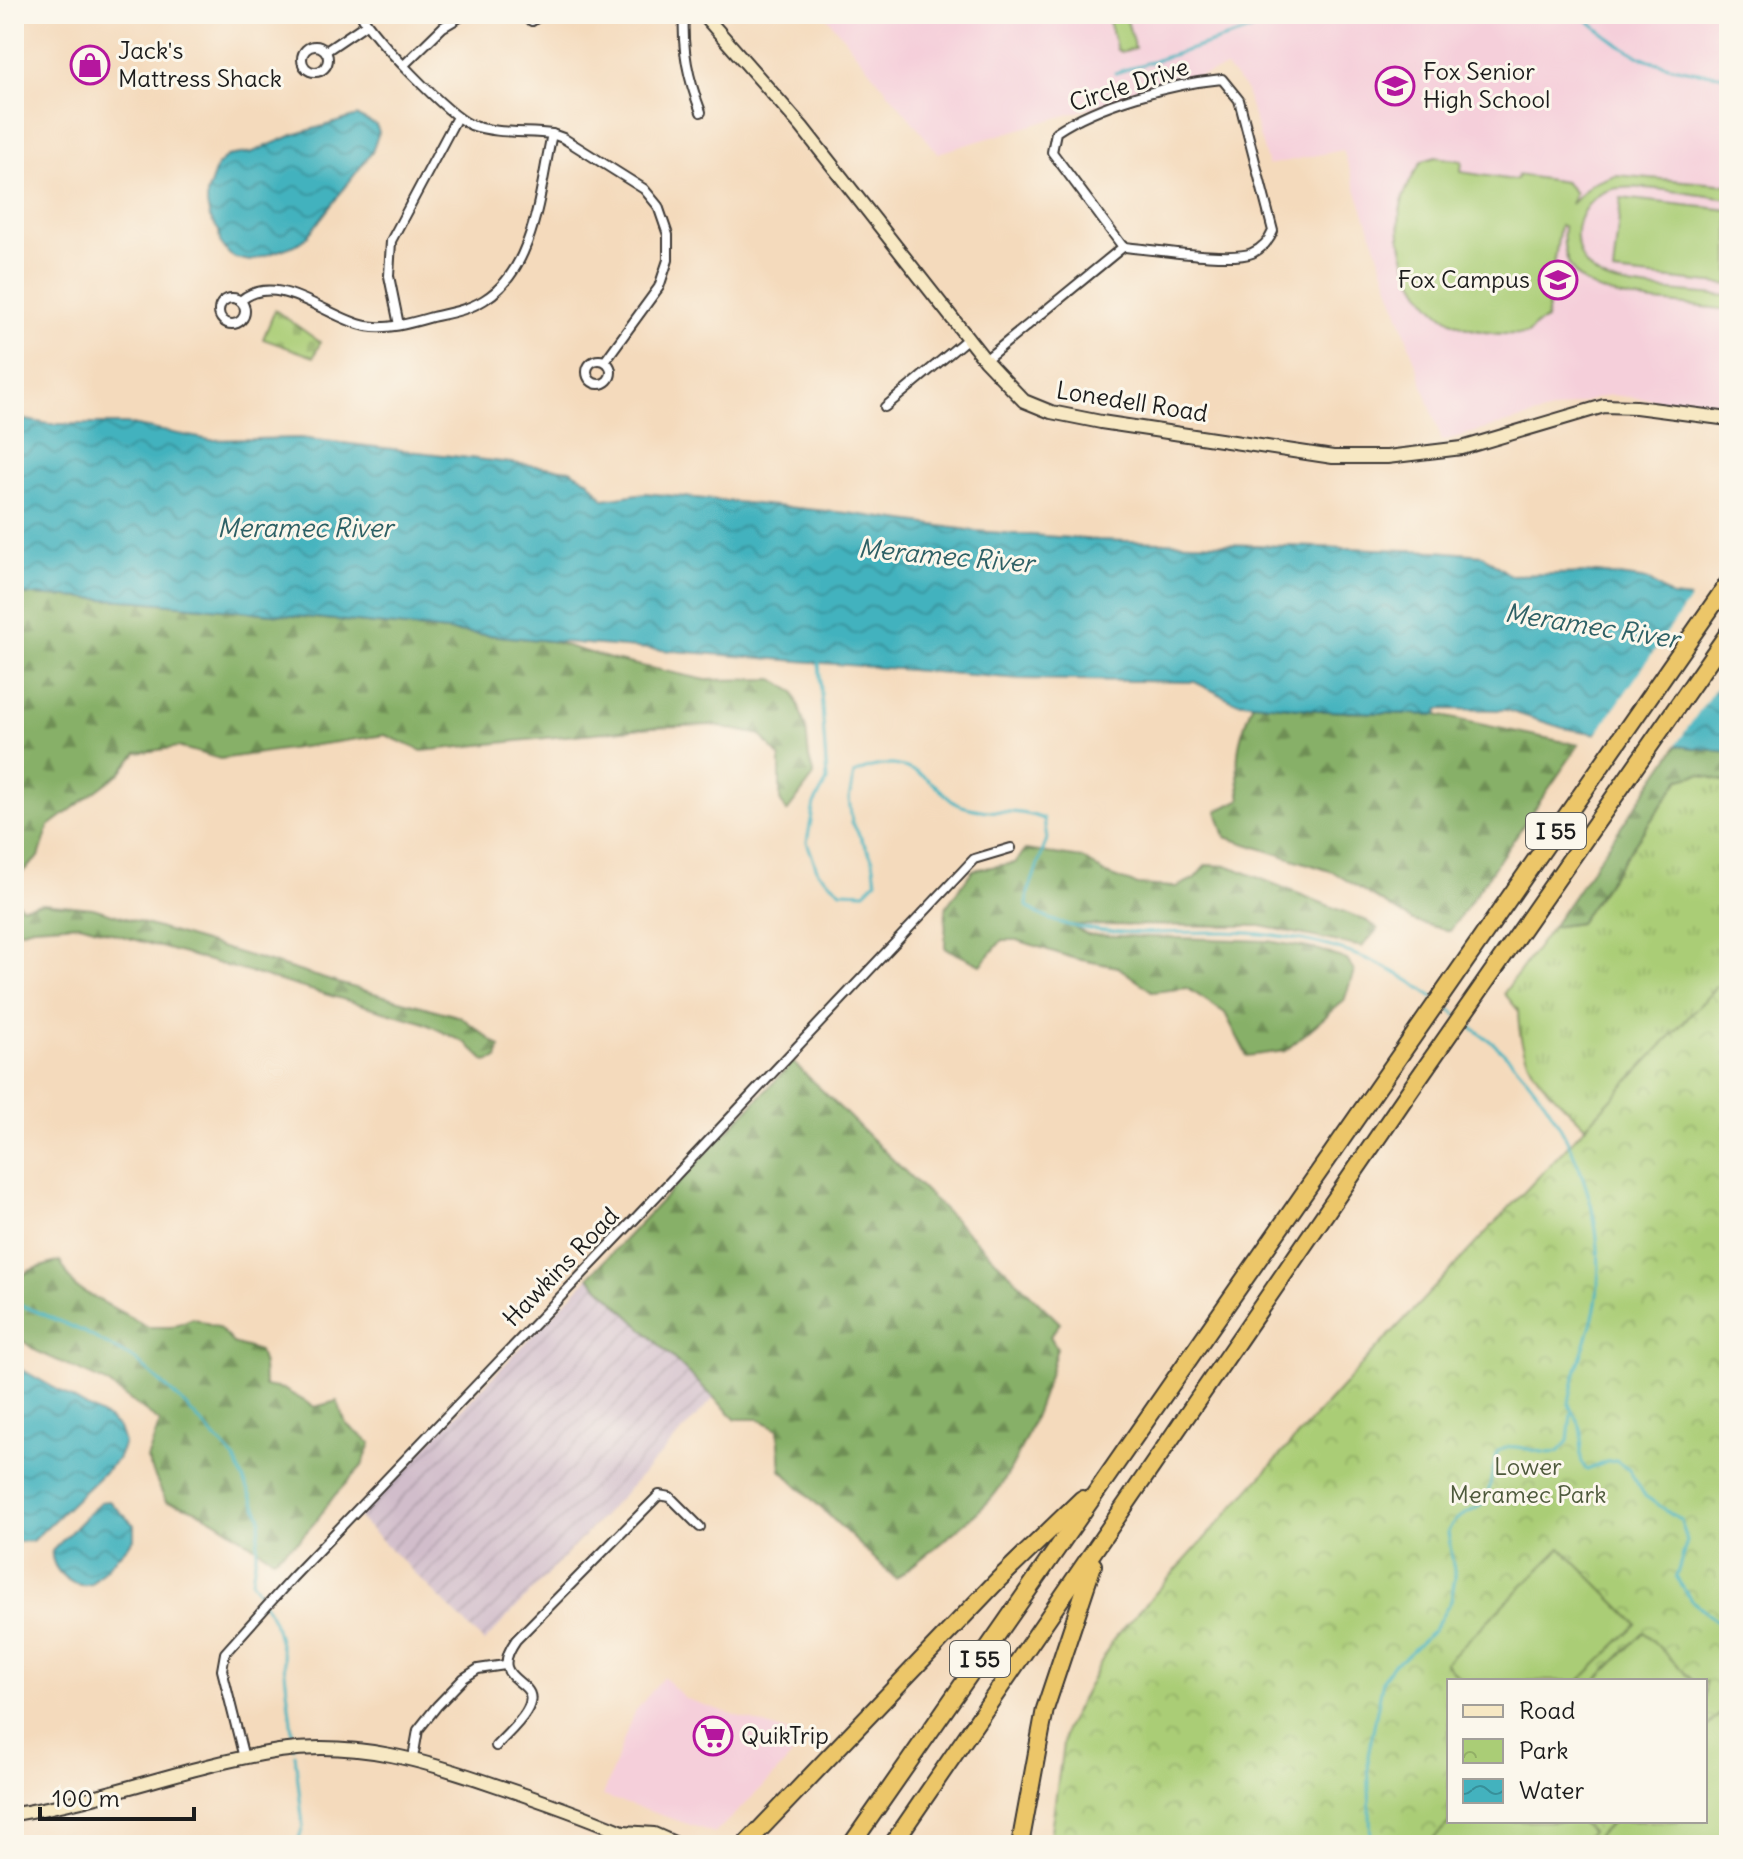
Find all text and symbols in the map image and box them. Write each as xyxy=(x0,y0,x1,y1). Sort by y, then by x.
place label: Jack's Mattress Shack xyxy=(118,35,282,93)
shop icon: Jack's Mattress Shack xyxy=(69,44,111,86)
street label: Circle Drive xyxy=(1065,51,1192,117)
place label: Fox Senior High School xyxy=(1423,56,1550,114)
school or university icon: Fox Senior High School xyxy=(1374,65,1416,107)
school or university icon: Fox Campus xyxy=(1537,259,1579,301)
place label: Fox Campus xyxy=(1398,264,1530,294)
street label: Lonedell Road xyxy=(1054,374,1210,428)
water label: Meramec River xyxy=(217,511,396,544)
water label: Meramec River xyxy=(857,531,1038,580)
water label: Meramec River xyxy=(1503,595,1685,656)
road number: I 55 xyxy=(1526,813,1586,849)
street label: Hawkins Road xyxy=(496,1200,625,1332)
park label: Lower Meramec Park xyxy=(1450,1451,1606,1509)
road number: I 55 xyxy=(950,1641,1010,1677)
legend xyxy=(1447,1679,1707,1823)
text: Road xyxy=(1519,1695,1575,1725)
supermarket icon: QuikTrip xyxy=(692,1715,734,1757)
place label: QuikTrip xyxy=(741,1720,829,1750)
text: Park xyxy=(1519,1735,1569,1765)
scale bar xyxy=(40,1771,194,1821)
text: Water xyxy=(1519,1775,1584,1805)
text: 100 m xyxy=(52,1783,120,1813)

